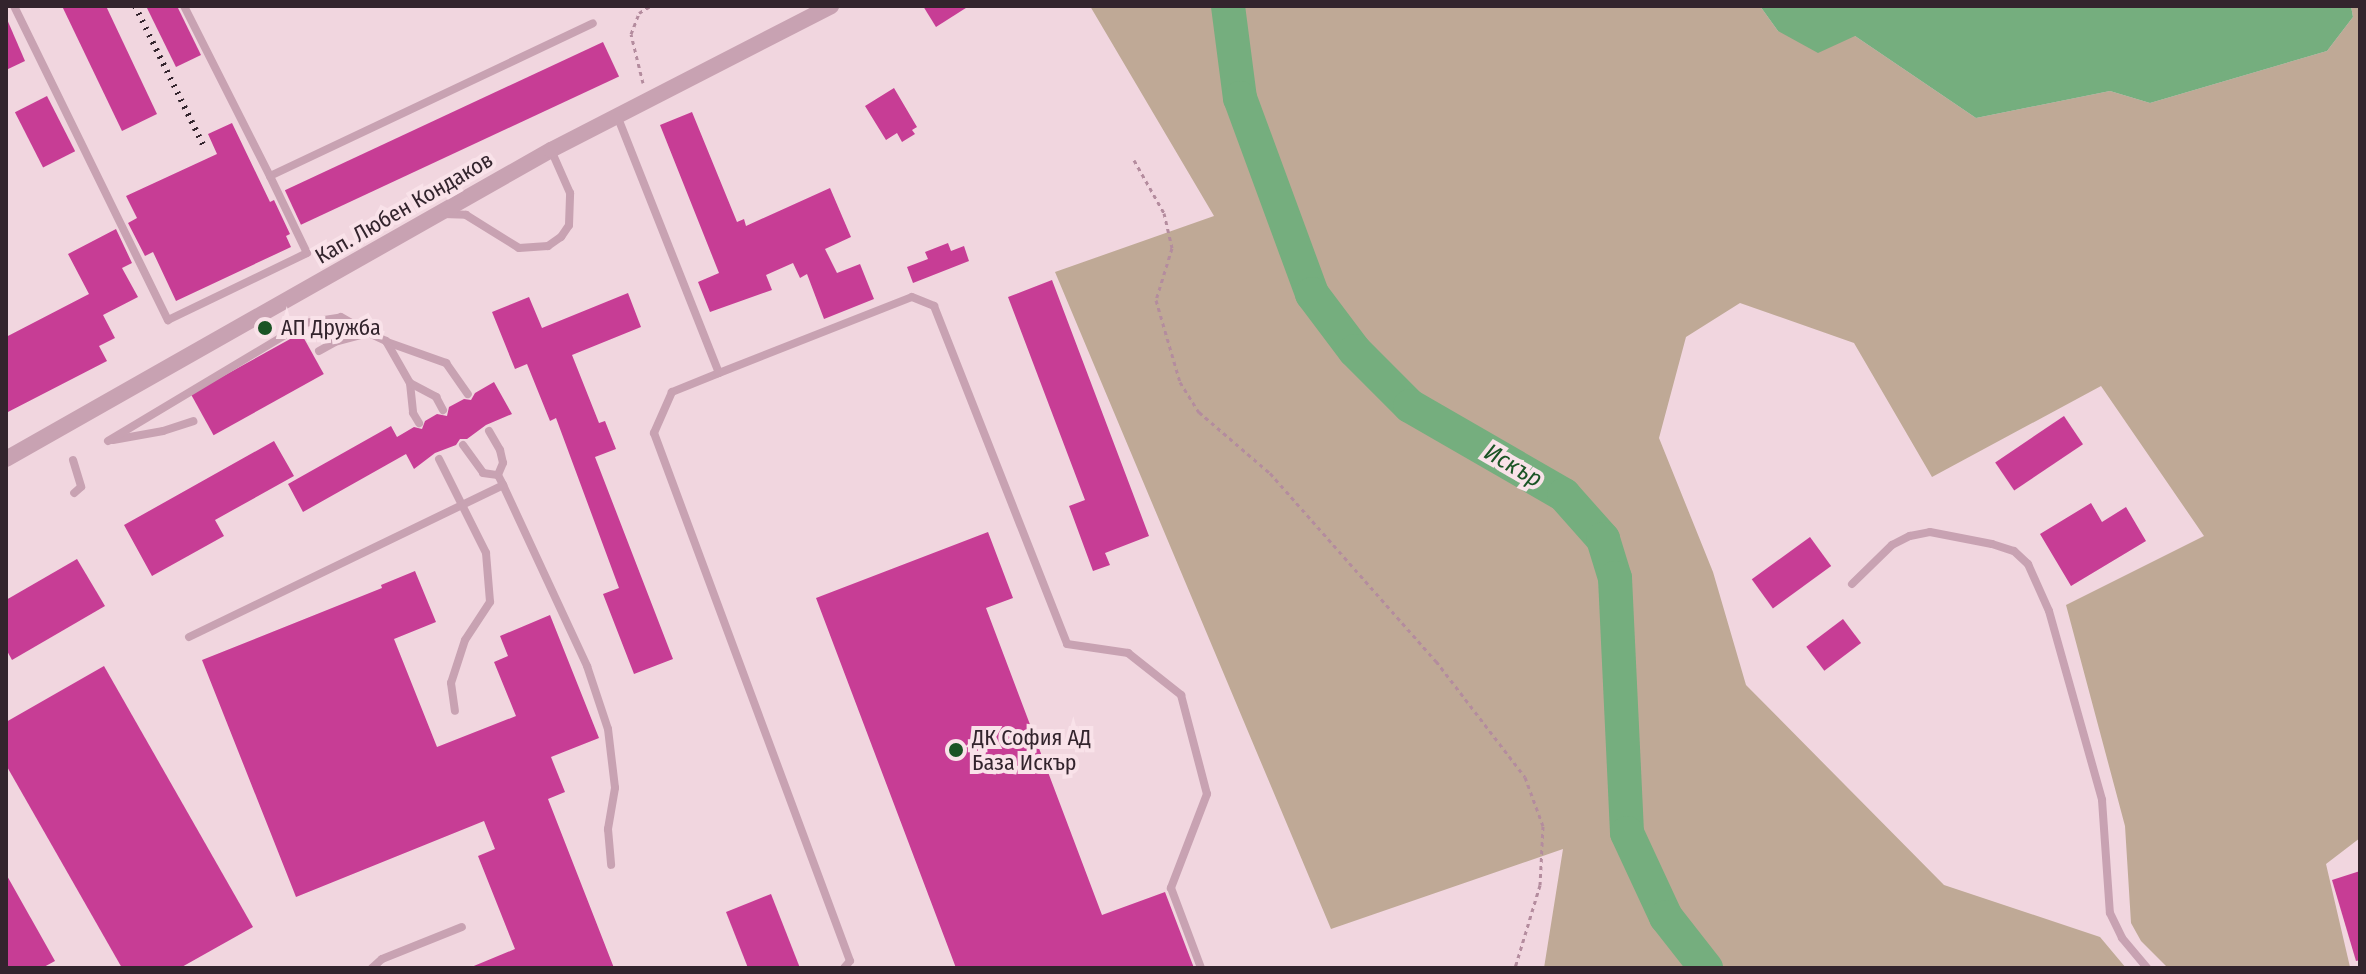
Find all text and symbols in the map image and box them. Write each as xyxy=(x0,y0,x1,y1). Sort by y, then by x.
street label: Кап. Любен Кондаков xyxy=(310,146,498,270)
place label: АП Дружба xyxy=(281,315,381,341)
marker: АП Дружба xyxy=(256,319,274,337)
water label: Искър xyxy=(1479,438,1547,494)
place label: ДК София АД База Искър xyxy=(972,724,1091,776)
marker: ДК София АД База Искър xyxy=(947,741,965,759)

